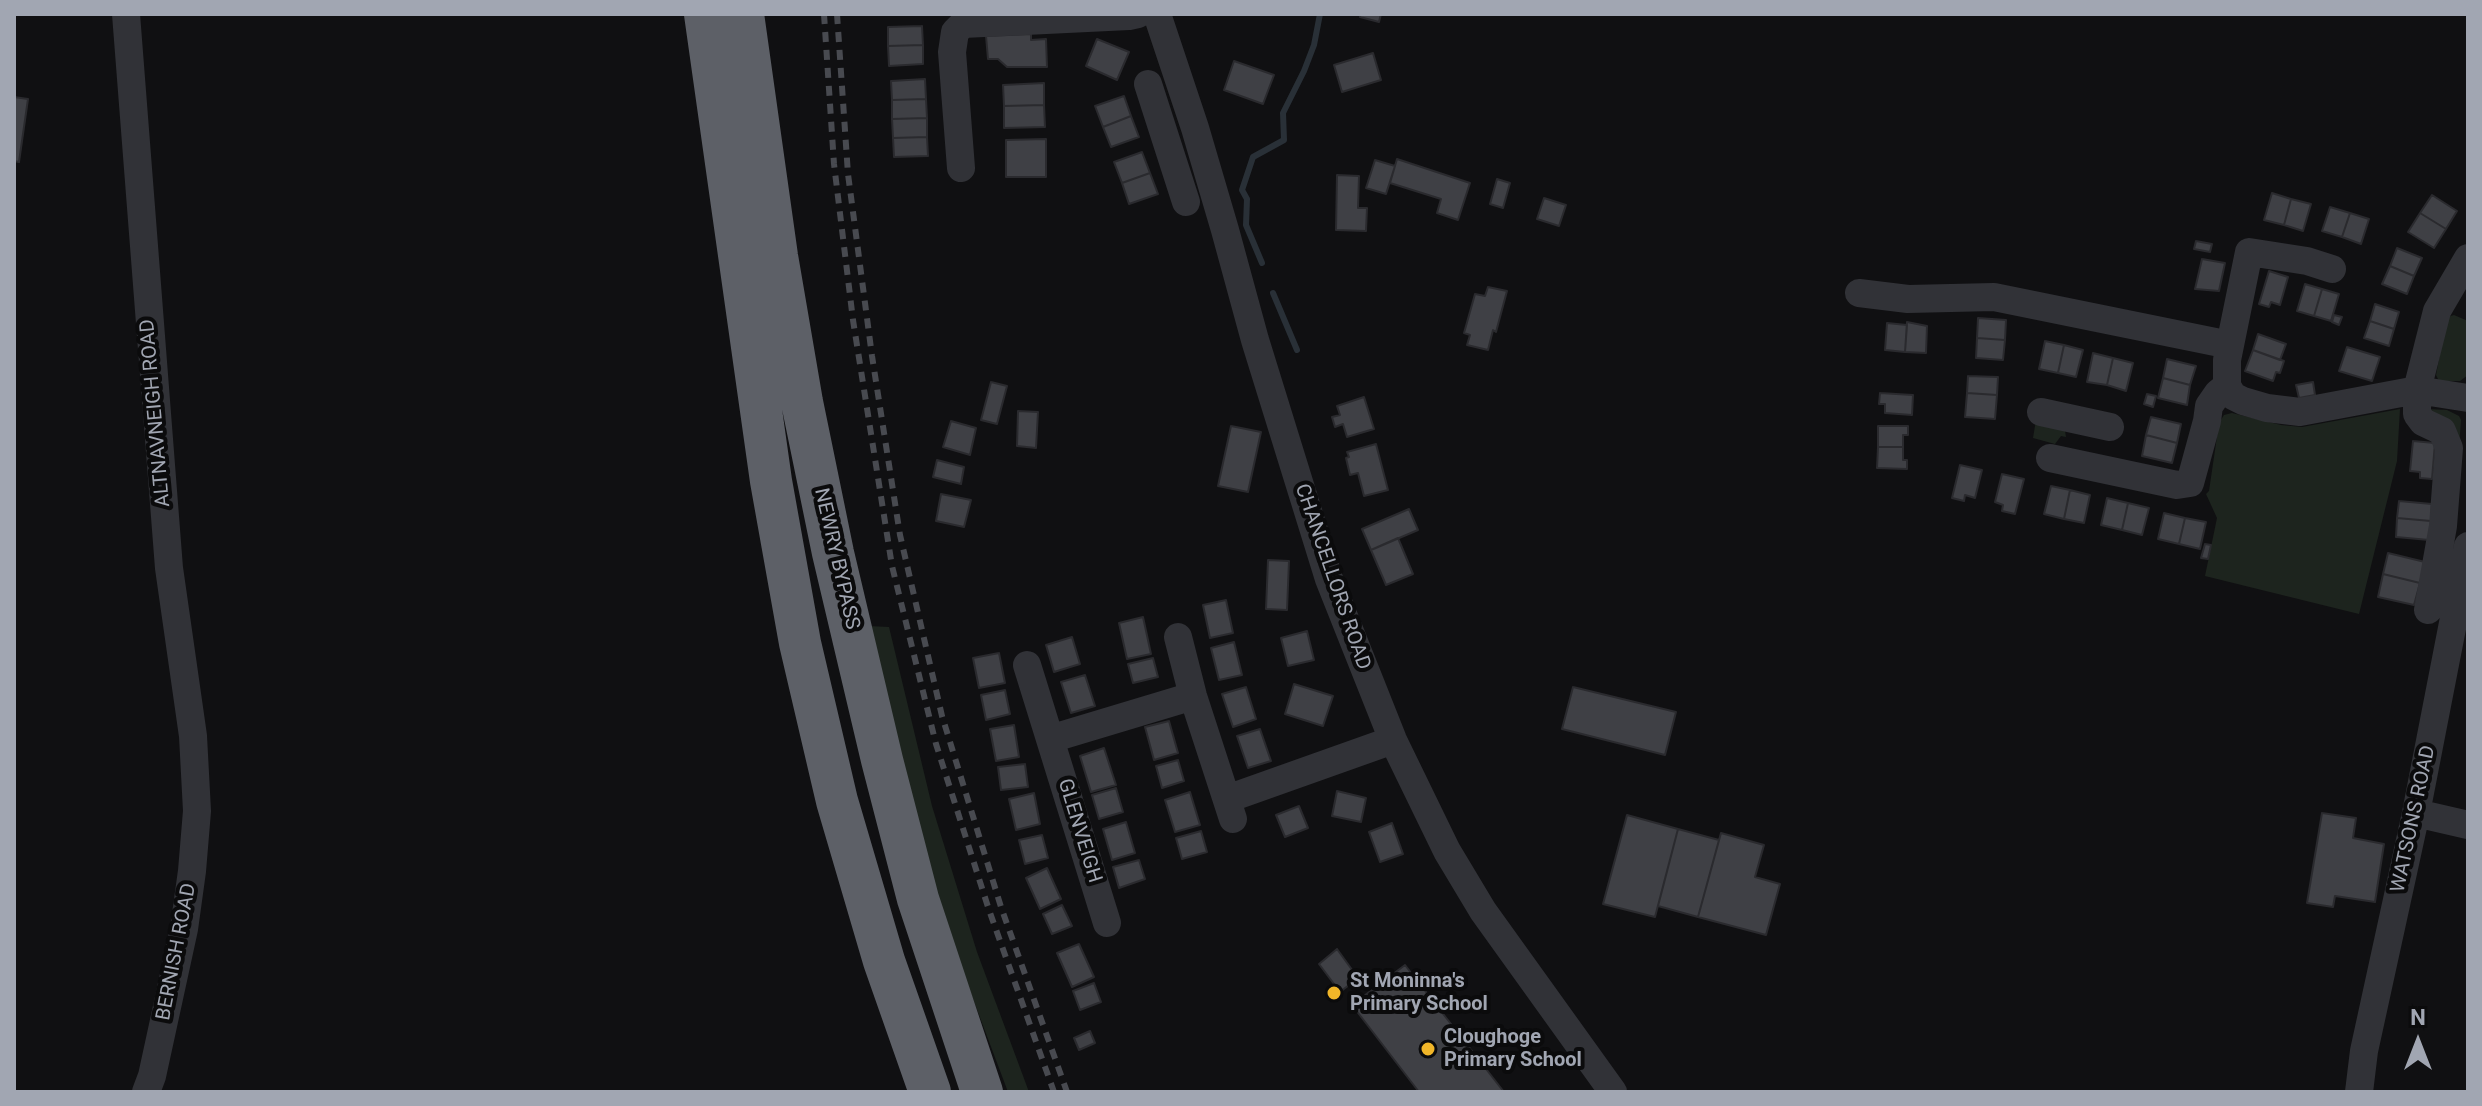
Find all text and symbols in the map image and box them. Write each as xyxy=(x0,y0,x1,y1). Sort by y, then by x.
street label: ALTNAVNEIGH ROAD xyxy=(136,318,176,508)
street label: CHANCELLORS ROAD xyxy=(1289,481,1375,673)
street label: NEWRY BYPASS xyxy=(808,486,864,632)
street label: WATSONS ROAD xyxy=(2387,743,2441,895)
street label: GLENVEIGH xyxy=(1052,776,1106,886)
street label: BERNISH ROAD xyxy=(152,881,202,1023)
place label: St Moninna's Primary School xyxy=(1350,970,1488,1017)
marker: St Moninna's Primary School xyxy=(1325,984,1343,1002)
north arrow xyxy=(2378,1002,2458,1082)
text: N xyxy=(2410,1005,2426,1030)
place label: Cloughoge Primary School xyxy=(1444,1026,1582,1073)
marker: Cloughoge Primary School xyxy=(1419,1040,1437,1058)

